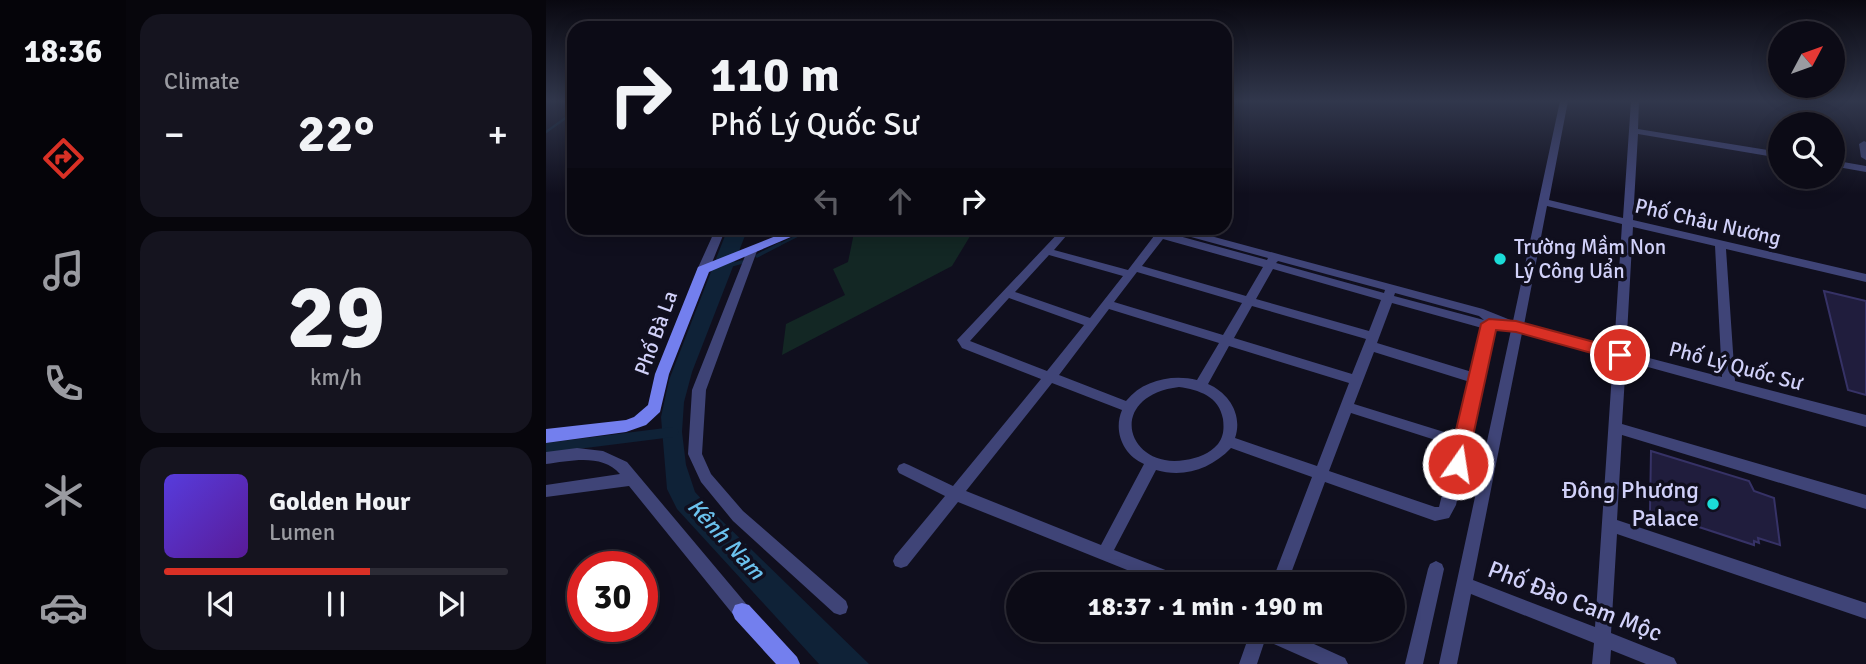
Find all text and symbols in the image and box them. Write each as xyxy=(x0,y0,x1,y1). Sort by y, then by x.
north arrow xyxy=(1768,21,1844,98)
map controls xyxy=(1768,21,1845,189)
text: 18:36 xyxy=(24,32,102,71)
text: 110 m xyxy=(710,45,840,105)
icon: right xyxy=(595,49,686,140)
text: Climate xyxy=(164,67,240,96)
text: 22° xyxy=(298,102,374,166)
text: Phố Lý Quốc Sư xyxy=(710,105,919,144)
text: − xyxy=(164,111,185,158)
text: + xyxy=(487,111,508,158)
button: search xyxy=(1768,112,1845,189)
icon: directions xyxy=(39,134,88,183)
icon: left xyxy=(808,182,846,220)
icon: ahead xyxy=(881,182,919,220)
icon: right xyxy=(954,182,992,220)
street label: Phố Châu Nương xyxy=(1632,193,1784,251)
place label: Trường Mầm Non Lý Công Uẩn xyxy=(1514,234,1666,284)
icon: music xyxy=(39,246,88,295)
marker: Trường Mầm Non Lý Công Uẩn xyxy=(1492,251,1508,267)
text: 29 xyxy=(287,261,385,374)
street label: Phố Bà La xyxy=(629,287,683,379)
pin xyxy=(1590,325,1650,385)
icon: arrive xyxy=(1601,336,1639,374)
street label: Phố Lý Quốc Sư xyxy=(1666,336,1807,397)
icon: phone xyxy=(39,359,88,408)
text: km/h xyxy=(310,363,362,392)
position arrow xyxy=(1421,427,1495,501)
icon: climate xyxy=(39,471,88,520)
place label: Đông Phương Palace xyxy=(1561,475,1699,533)
text: Golden Hour xyxy=(269,486,410,518)
water label: Kênh Nam xyxy=(681,492,771,586)
marker: Đông Phương Palace xyxy=(1705,496,1721,512)
text: Lumen xyxy=(269,518,335,547)
speed limit sign: 30 xyxy=(567,551,658,642)
street label: Phố Đào Cam Mộc xyxy=(1484,554,1666,648)
icon: car xyxy=(39,583,88,632)
icon: previous xyxy=(202,585,240,623)
icon: pause xyxy=(317,585,355,623)
icon: next xyxy=(432,585,470,623)
text: 18:37 · 1 min · 190 m xyxy=(1088,591,1323,623)

